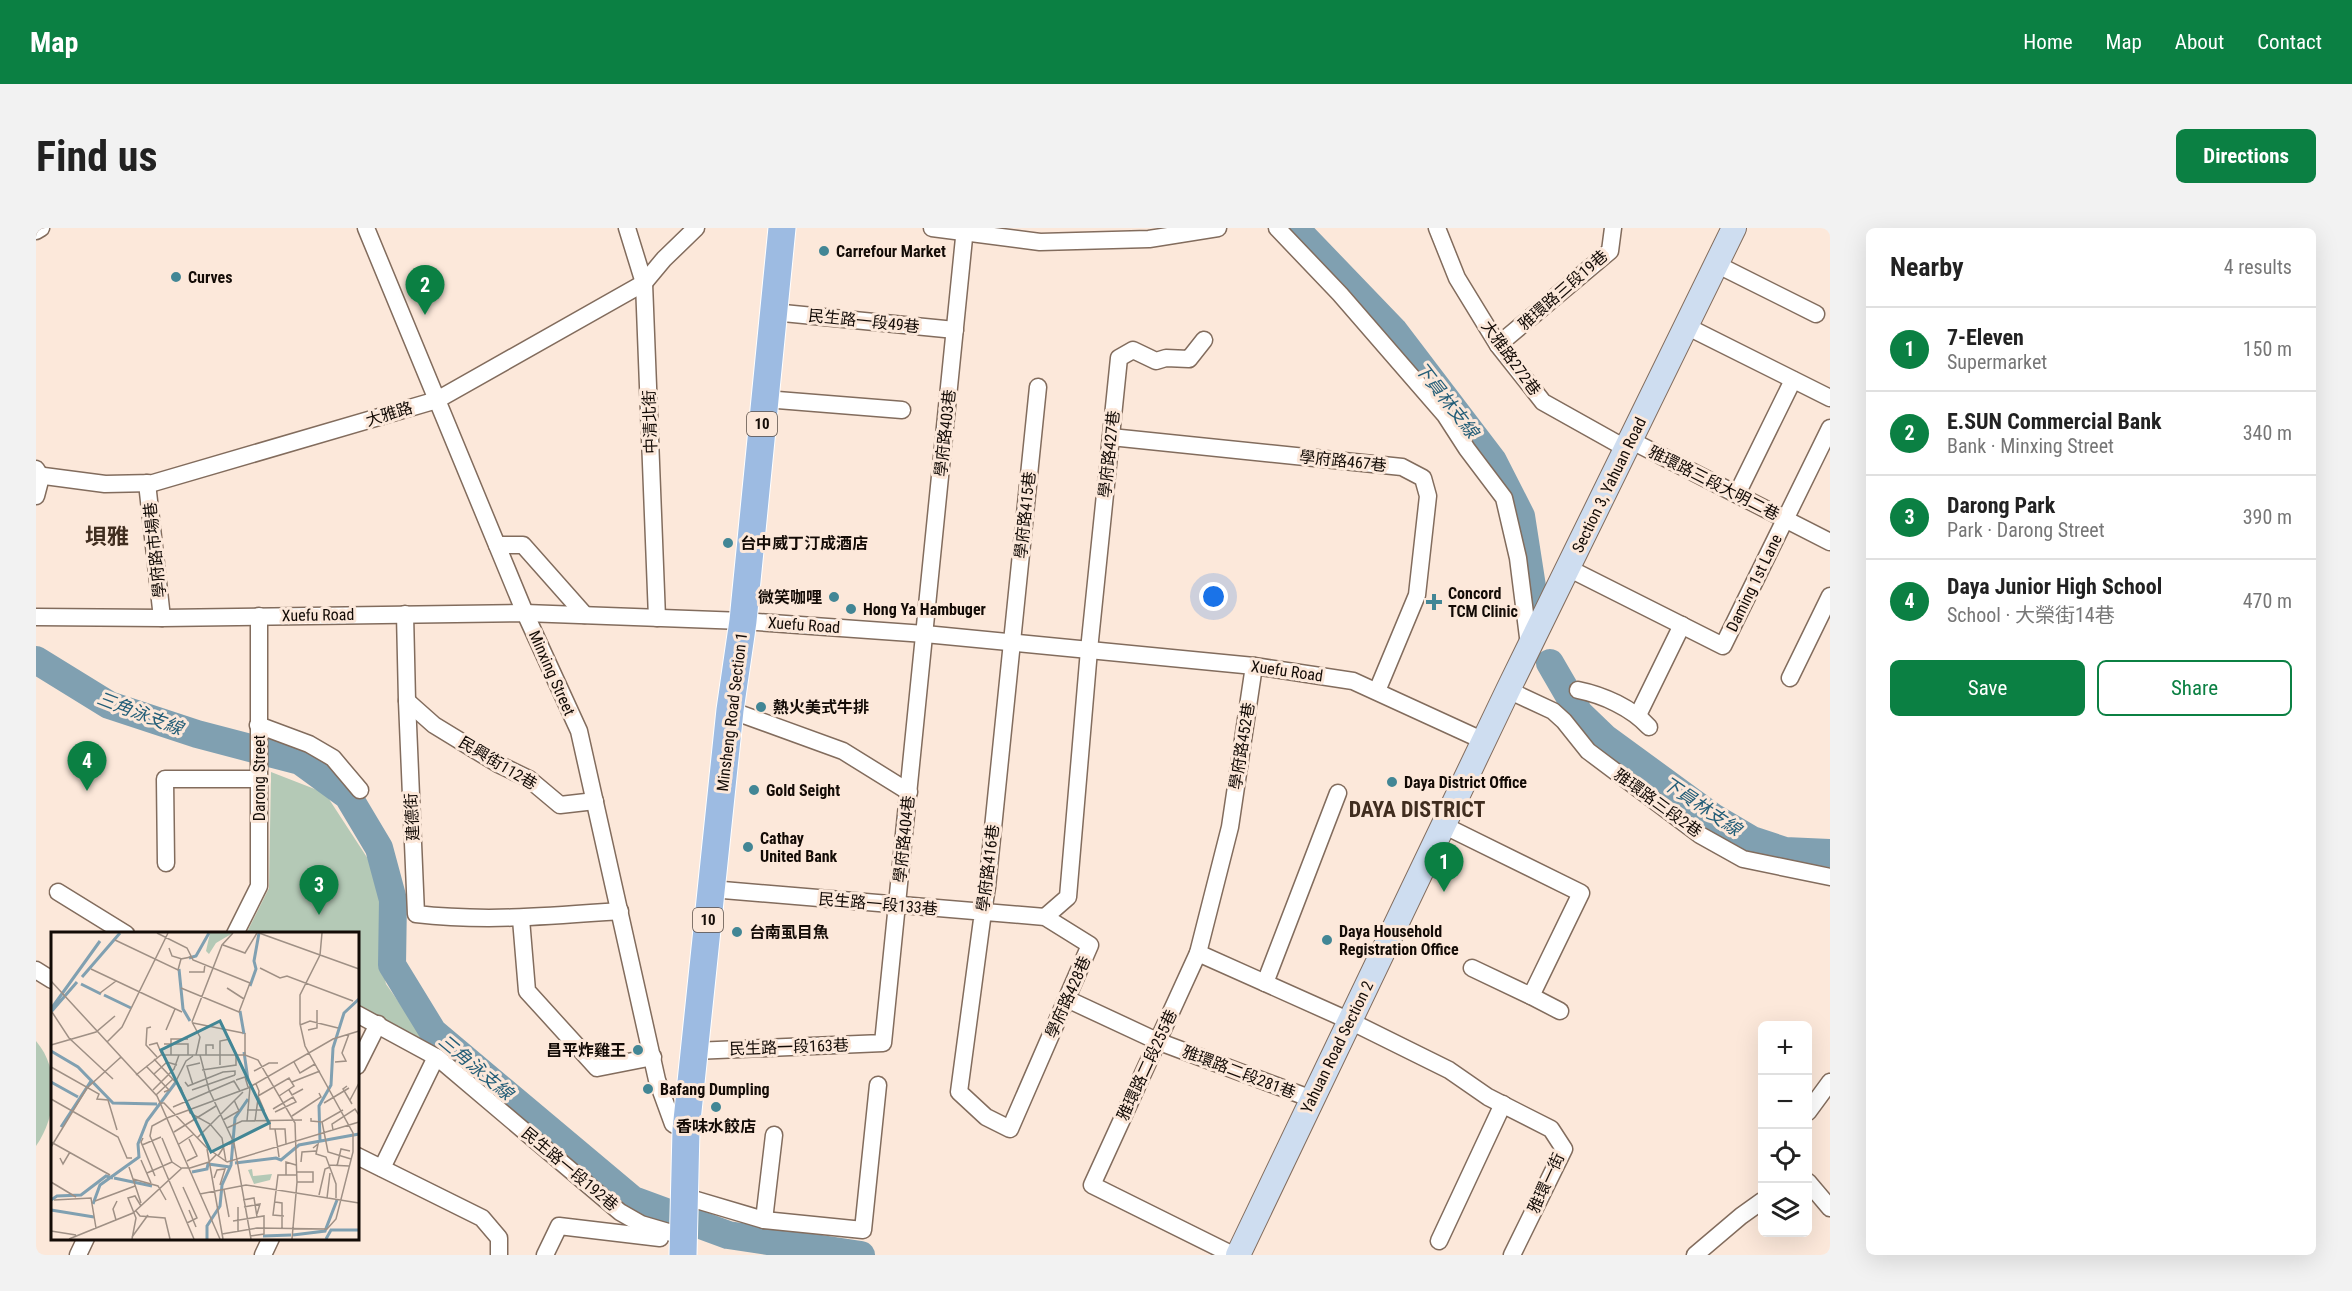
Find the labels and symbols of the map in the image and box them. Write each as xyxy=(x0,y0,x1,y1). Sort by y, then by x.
place label: Carrefour Market xyxy=(836,242,946,261)
marker: Carrefour Market xyxy=(817,244,831,258)
street label: 雅環路三段19巷 xyxy=(1515,246,1611,334)
pin: 2 xyxy=(406,266,444,315)
place label: Curves xyxy=(188,268,232,287)
marker: Curves xyxy=(169,270,183,284)
street label: 民生路一段49巷 xyxy=(807,306,921,336)
street label: 大雅路272巷 xyxy=(1478,317,1544,399)
water label: 下員林支線 xyxy=(1411,358,1484,444)
street label: 學府路403巷 xyxy=(931,388,959,478)
street label: 中清北街 xyxy=(639,390,661,454)
street label: 大雅路 xyxy=(363,398,415,430)
street label: 學府路427巷 xyxy=(1095,409,1123,499)
road number: 10 xyxy=(747,412,777,436)
street label: Section 3, Yahuan Road xyxy=(1568,414,1650,556)
street label: 雅環路三段大明二巷 xyxy=(1646,442,1782,524)
street label: 學府路467巷 xyxy=(1298,447,1388,475)
street label: 學府路415巷 xyxy=(1011,470,1039,560)
street label: 學府路市場巷 xyxy=(141,501,169,599)
district label: 垻雅 xyxy=(85,524,129,549)
street label: Daming 1st Lane xyxy=(1722,531,1786,635)
place label: 台中威丁汀成酒店 xyxy=(740,534,868,553)
marker: 台中威丁汀成酒店 xyxy=(721,536,735,550)
your location xyxy=(1199,582,1228,611)
place label: Concord TCM Clinic xyxy=(1448,584,1518,621)
place label: 微笑咖哩 xyxy=(758,588,822,607)
marker: 微笑咖哩 xyxy=(827,590,841,604)
marker: Concord TCM Clinic xyxy=(1425,593,1443,611)
place label: Hong Ya Hambuger xyxy=(863,600,986,619)
marker: Hong Ya Hambuger xyxy=(844,602,858,616)
street label: Xuefu Road xyxy=(282,605,354,625)
street label: Xuefu Road xyxy=(767,613,841,637)
street label: Minxing Street xyxy=(525,628,579,719)
street label: Minsheng Road Section 1 xyxy=(713,631,751,793)
street label: Xuefu Road xyxy=(1250,657,1324,685)
water label: 三角泳支線 xyxy=(94,687,188,740)
place label: 熱火美式牛排 xyxy=(773,698,869,717)
marker: 熱火美式牛排 xyxy=(754,700,768,714)
street label: 學府路452巷 xyxy=(1226,701,1258,791)
street label: 民興街112巷 xyxy=(456,732,540,794)
street label: Darong Street xyxy=(250,735,269,821)
pin: 4 xyxy=(68,742,106,791)
street label: 雅環路三段2巷 xyxy=(1610,765,1706,841)
water label: 下員林支線 xyxy=(1659,772,1747,841)
place label: Daya District Office xyxy=(1404,773,1527,792)
marker: Daya District Office xyxy=(1385,775,1399,789)
place label: Gold Seight xyxy=(766,781,840,800)
marker: Gold Seight xyxy=(747,783,761,797)
street label: 建德街 xyxy=(401,793,423,841)
street label: 學府路404巷 xyxy=(890,794,918,884)
district label: DAYA DISTRICT xyxy=(1349,797,1485,822)
street label: 學府路416巷 xyxy=(973,823,1003,913)
place label: Cathay United Bank xyxy=(760,829,838,866)
marker: Cathay United Bank xyxy=(741,840,755,854)
pin: 1 xyxy=(1424,842,1464,892)
pin: 3 xyxy=(300,866,338,915)
street label: 民生路一段133巷 xyxy=(818,889,938,919)
road number: 10 xyxy=(693,908,723,932)
place label: Daya Household Registration Office xyxy=(1339,922,1459,959)
place label: 台南虱目魚 xyxy=(749,923,829,942)
marker: 台南虱目魚 xyxy=(730,925,744,939)
inset map xyxy=(51,932,358,1240)
marker: Daya Household Registration Office xyxy=(1320,933,1334,947)
street label: 學府路428巷 xyxy=(1041,953,1095,1041)
street label: Yahuan Road Section 2 xyxy=(1297,978,1377,1116)
street label: 雅環路二段255巷 xyxy=(1113,1007,1181,1123)
water label: 三角泳支線 xyxy=(435,1030,519,1105)
street label: 民生路一段163巷 xyxy=(729,1035,849,1059)
place label: 昌平炸雞王 xyxy=(546,1041,626,1060)
street label: 雅環路二段281巷 xyxy=(1180,1042,1298,1102)
marker: 昌平炸雞王 xyxy=(631,1043,645,1057)
place label: Bafang Dumpling xyxy=(660,1080,770,1099)
marker: Bafang Dumpling xyxy=(641,1082,655,1096)
marker: 香味水餃店 xyxy=(709,1100,723,1114)
place label: 香味水餃店 xyxy=(676,1117,756,1136)
street label: 民生路一段192巷 xyxy=(518,1123,622,1215)
street label: 雅環一街 xyxy=(1524,1150,1568,1216)

